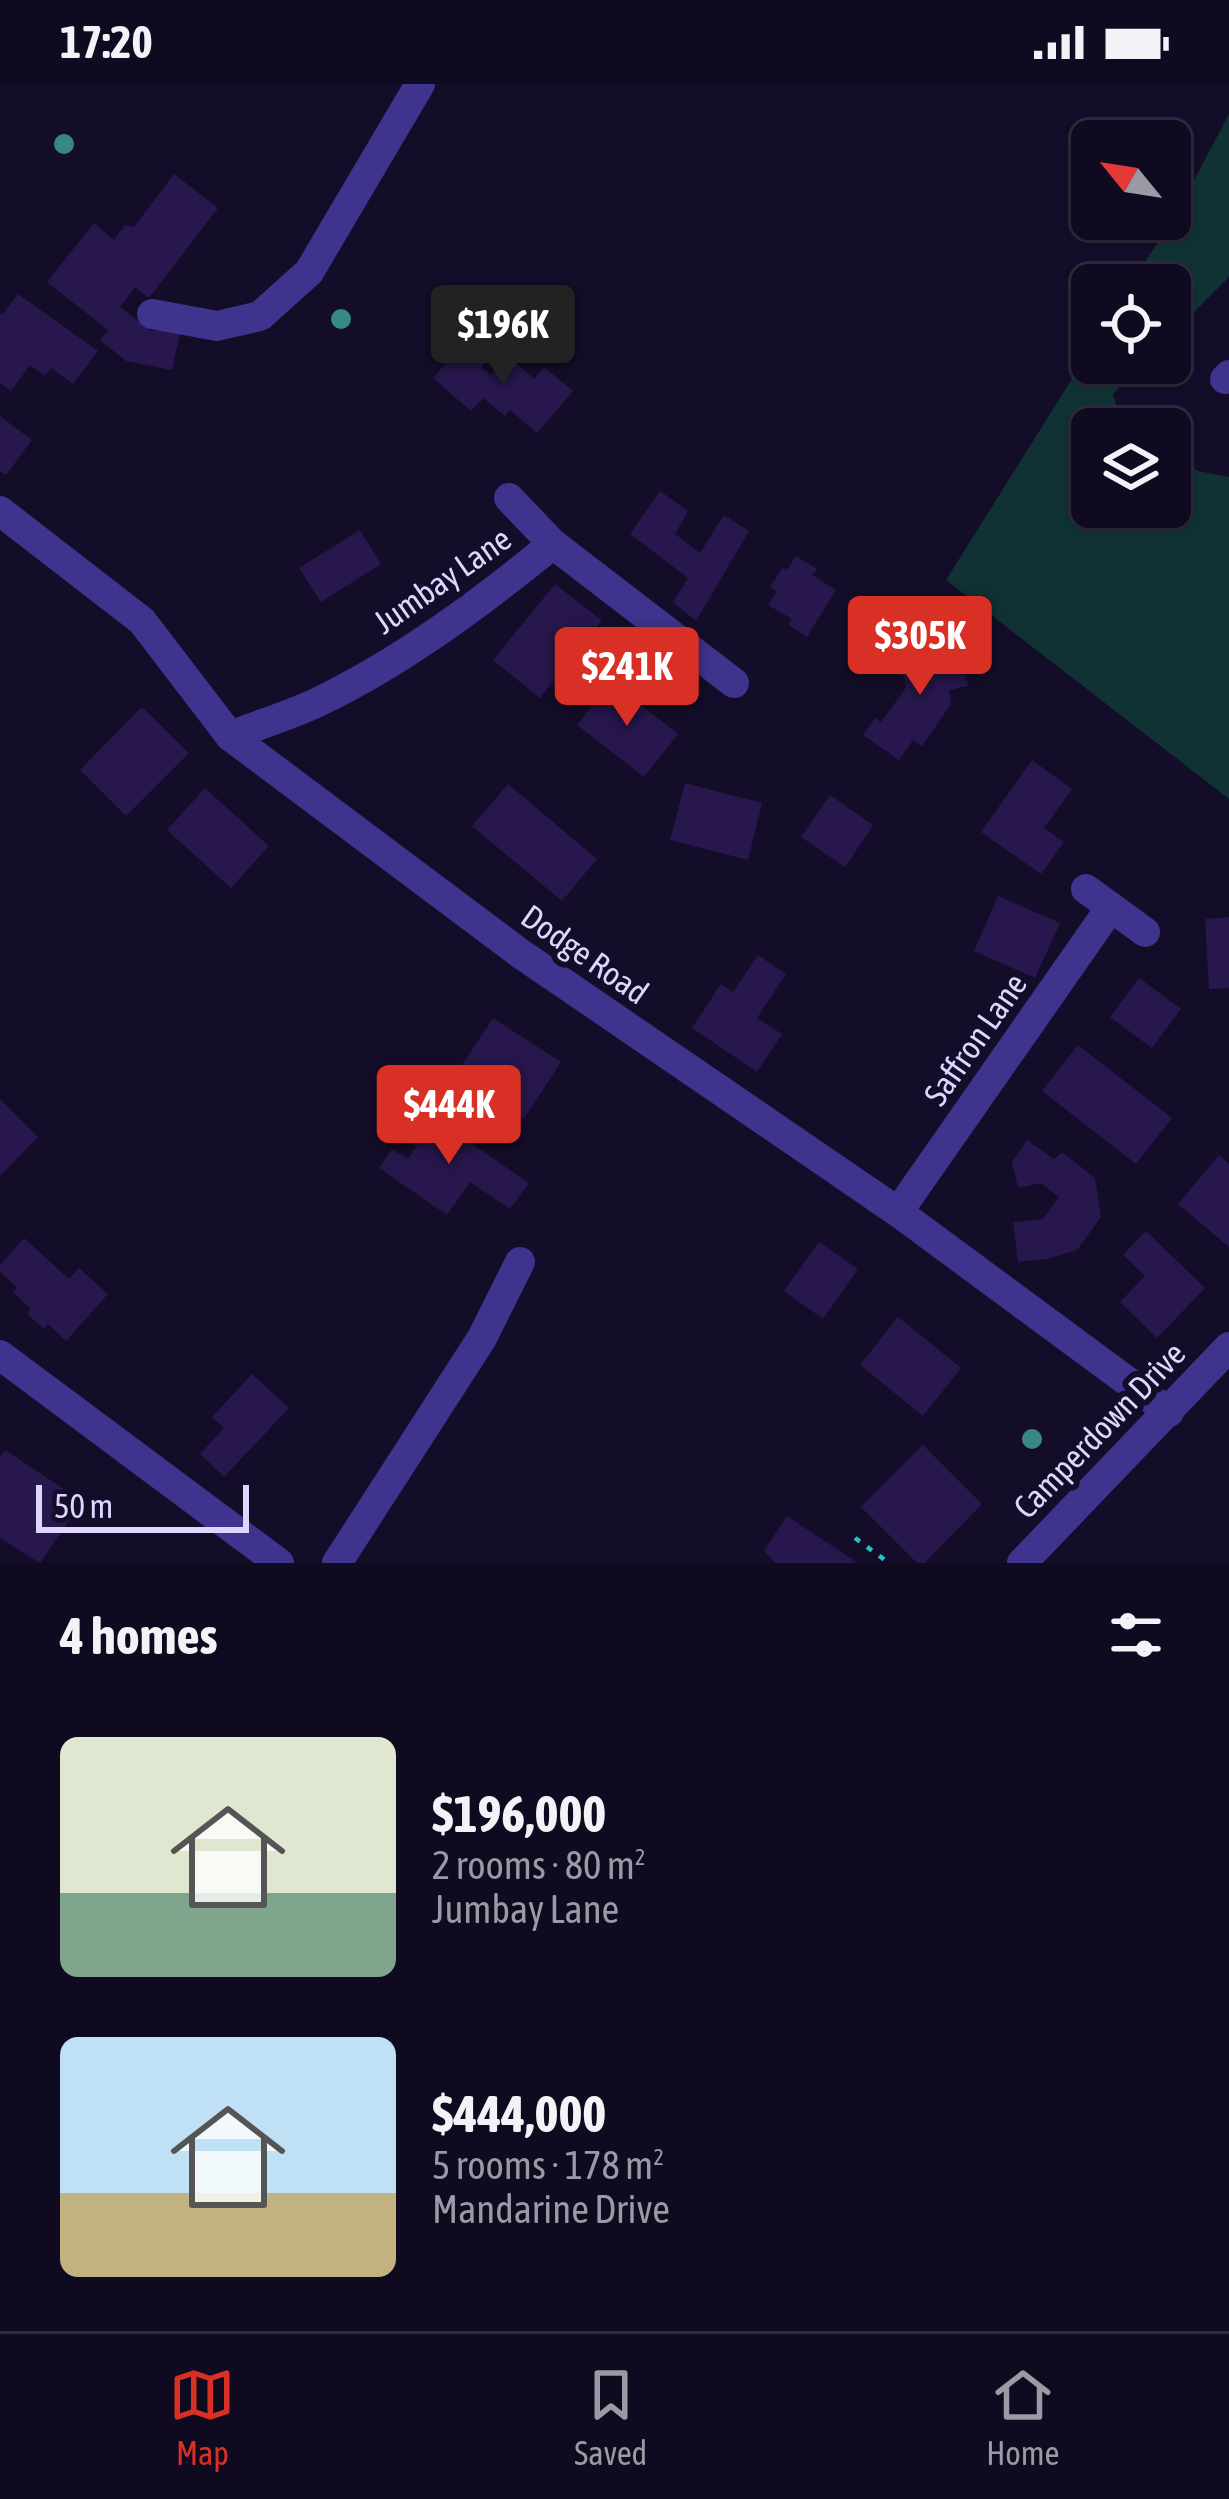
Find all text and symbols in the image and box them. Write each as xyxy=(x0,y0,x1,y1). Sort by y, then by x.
text: 17:20 xyxy=(60,16,153,68)
north arrow xyxy=(1071,120,1191,240)
map controls xyxy=(1071,120,1191,528)
button: locate xyxy=(1071,264,1191,384)
pin: $196K xyxy=(419,285,587,387)
text: $196K xyxy=(458,302,548,346)
button: layers xyxy=(1071,408,1191,528)
street label: Jumbay Lane xyxy=(366,519,518,641)
pin: $305K xyxy=(836,596,1004,698)
text: $305K xyxy=(875,613,965,657)
pin: $241K xyxy=(543,627,711,729)
text: $241K xyxy=(582,644,672,688)
street label: Dodge Road xyxy=(514,897,656,1011)
street label: Saffron Lane xyxy=(916,966,1034,1112)
pin: $444K xyxy=(365,1065,533,1167)
text: $444K xyxy=(404,1082,494,1126)
street label: Camperdown Drive xyxy=(1006,1334,1192,1526)
scale bar xyxy=(36,1479,249,1532)
text: 50 m xyxy=(54,1487,113,1525)
icon: filters xyxy=(1103,1602,1169,1668)
text: 4 homes xyxy=(60,1606,218,1665)
text: $196,000 xyxy=(432,1784,606,1843)
icon: home xyxy=(156,1785,300,1929)
text: 2 rooms · 80 m² xyxy=(432,1843,646,1887)
text: Jumbay Lane xyxy=(432,1887,619,1931)
text: $444,000 xyxy=(432,2084,606,2143)
icon: home xyxy=(156,2085,300,2229)
text: 5 rooms · 178 m² xyxy=(432,2143,664,2187)
text: Mandarine Drive xyxy=(432,2187,670,2231)
tab: Map xyxy=(169,2362,235,2472)
tab: Saved xyxy=(574,2362,647,2472)
tab: Home xyxy=(986,2362,1060,2472)

